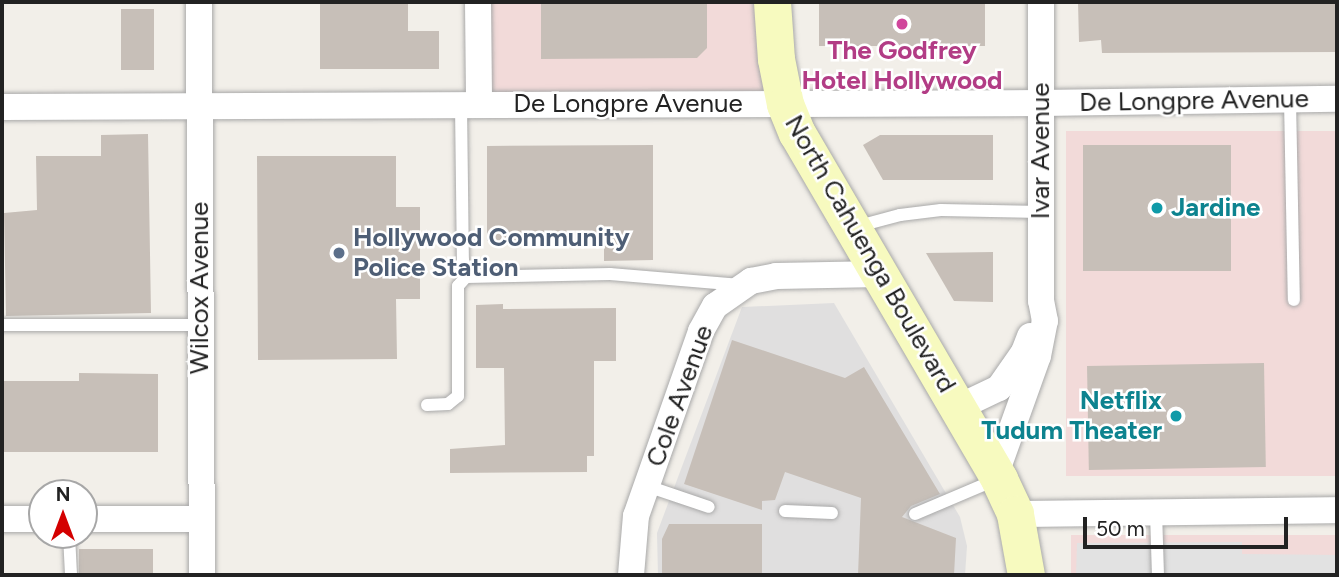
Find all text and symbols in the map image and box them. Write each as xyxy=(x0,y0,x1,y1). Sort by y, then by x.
marker: The Godfrey Hotel Hollywood xyxy=(894,16,910,32)
place label: The Godfrey Hotel Hollywood xyxy=(801,35,1003,96)
street label: Ivar Avenue xyxy=(1025,83,1057,219)
street label: De Longpre Avenue xyxy=(1079,83,1309,119)
street label: De Longpre Avenue xyxy=(513,88,743,120)
street label: North Cahuenga Boulevard xyxy=(778,110,962,398)
place label: Jardine xyxy=(1171,192,1261,224)
marker: Jardine xyxy=(1149,200,1165,216)
street label: Wilcox Avenue xyxy=(184,202,216,374)
place label: Hollywood Community Police Station xyxy=(353,222,630,284)
marker: Hollywood Community Police Station xyxy=(331,245,347,261)
street label: Cole Avenue xyxy=(640,321,720,471)
place label: Netflix Tudum Theater xyxy=(981,385,1162,446)
marker: Netflix Tudum Theater xyxy=(1168,408,1184,424)
north arrow xyxy=(28,479,98,549)
text: N xyxy=(56,483,70,506)
scale bar xyxy=(1087,504,1292,548)
text: 50 m xyxy=(1096,516,1145,541)

